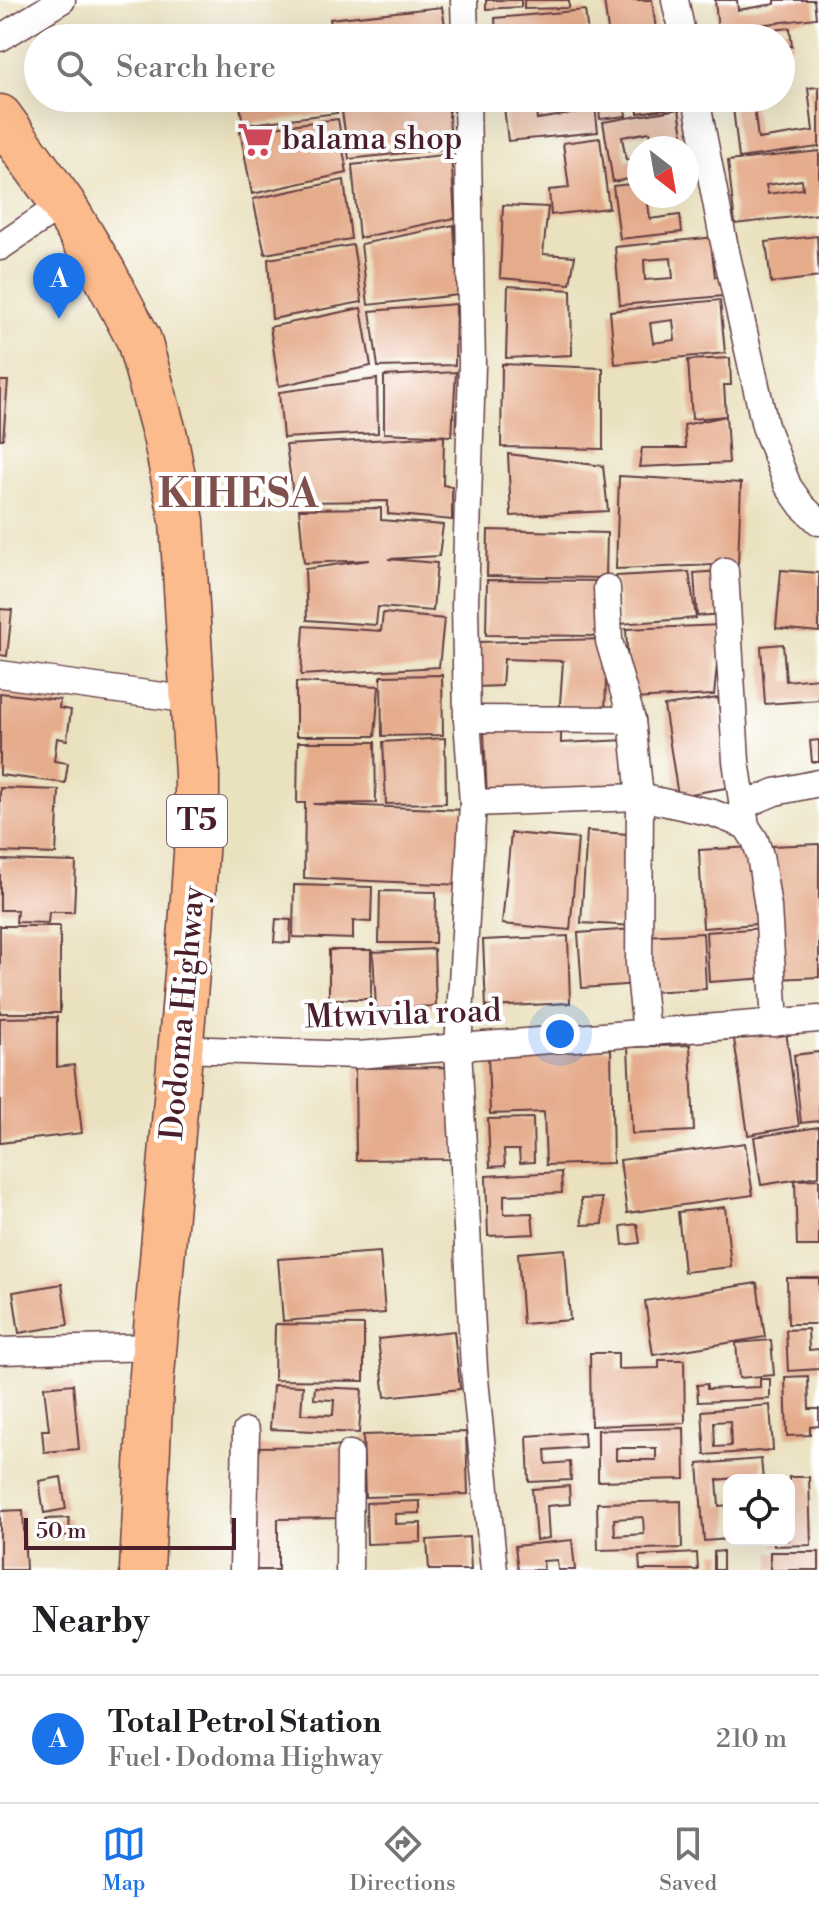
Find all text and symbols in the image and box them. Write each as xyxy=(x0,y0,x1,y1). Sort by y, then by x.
search box xyxy=(24,24,795,112)
icon: search xyxy=(52,46,96,90)
text: Search here xyxy=(116,49,276,87)
place label: balama shop xyxy=(282,119,462,159)
supermarket icon: balama shop xyxy=(237,120,275,158)
north arrow xyxy=(627,136,699,208)
pin: A xyxy=(33,253,85,319)
district label: KIHESA xyxy=(158,470,319,520)
road number: T5 xyxy=(167,795,227,847)
street label: Dodoma Highway xyxy=(152,884,214,1142)
street label: Mtwivila road xyxy=(304,991,502,1037)
your location xyxy=(540,1014,580,1054)
map controls xyxy=(723,1474,795,1546)
button: locate xyxy=(723,1474,795,1546)
scale bar xyxy=(24,1514,236,1550)
text: 50 m xyxy=(36,1518,87,1545)
text: Nearby xyxy=(32,1601,150,1643)
text: Total Petrol Station xyxy=(108,1704,381,1742)
text: A xyxy=(49,1723,67,1755)
text: 210 m xyxy=(716,1723,787,1755)
text: Fuel · Dodoma Highway xyxy=(108,1742,383,1774)
tab: Map xyxy=(102,1822,146,1897)
tab: Directions xyxy=(350,1822,456,1897)
tab: Saved xyxy=(659,1822,717,1897)

